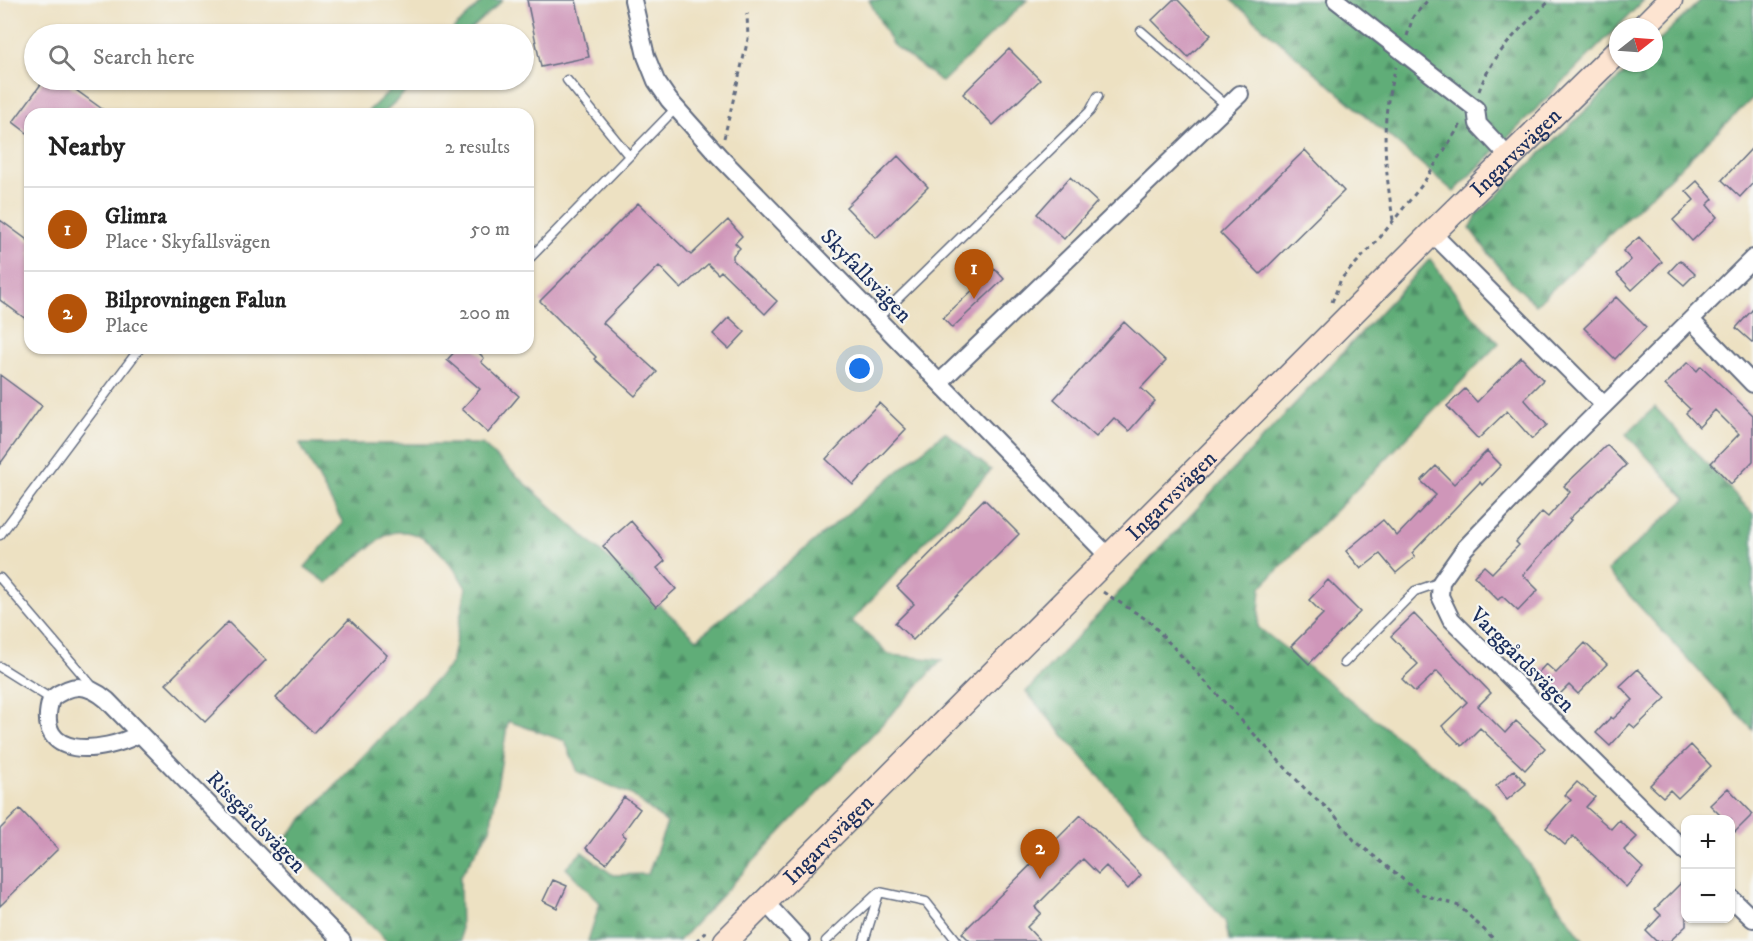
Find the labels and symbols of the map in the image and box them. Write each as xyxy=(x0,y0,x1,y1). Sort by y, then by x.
north arrow xyxy=(1609,18,1663,72)
street label: Ingarvsvägen xyxy=(1465,102,1568,203)
street label: Skyfallsvägen xyxy=(814,223,918,329)
pin: 1 xyxy=(954,250,994,299)
your location xyxy=(845,354,874,383)
street label: Ingarvsvägen xyxy=(1121,445,1223,547)
street label: Varggårdsvägen xyxy=(1463,601,1581,719)
street label: Rissgårdsvägen xyxy=(200,765,312,879)
street label: Ingarvsvägen xyxy=(778,789,880,891)
pin: 2 xyxy=(1020,830,1060,879)

